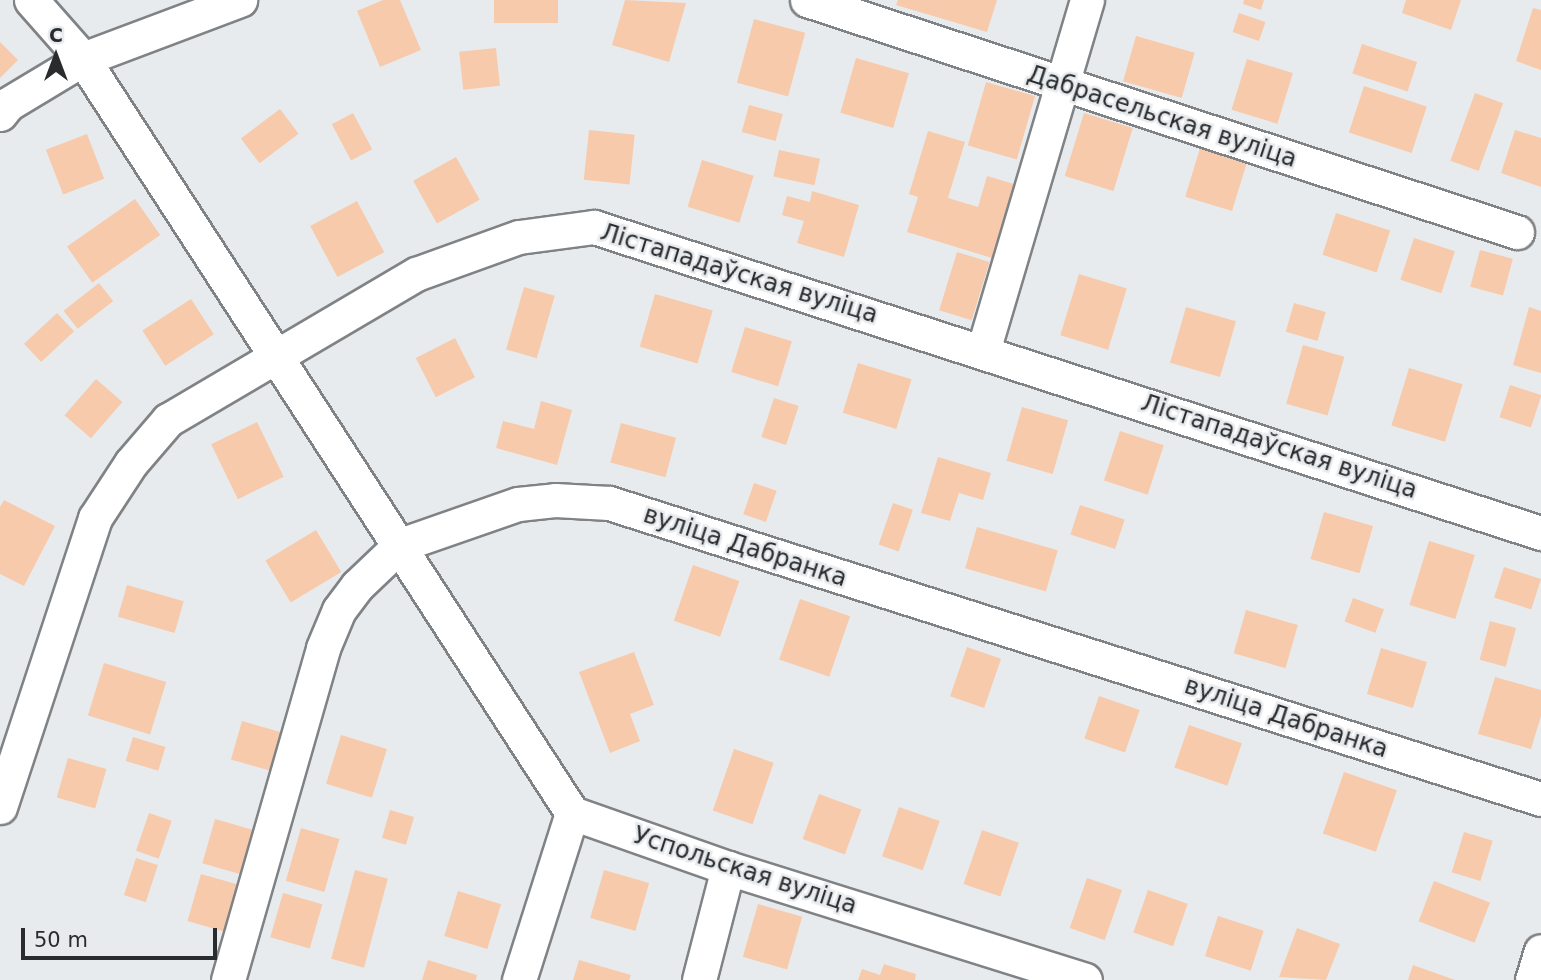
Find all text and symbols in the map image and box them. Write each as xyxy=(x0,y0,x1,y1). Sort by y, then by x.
north arrow xyxy=(21,21,91,91)
text: С xyxy=(49,24,63,46)
street label: Дабрасельская вуліца xyxy=(1024,60,1300,174)
street label: Лістападаўская вуліца xyxy=(597,218,881,330)
street label: Лістападаўская вуліца xyxy=(1137,389,1421,505)
street label: вуліца Дабранка xyxy=(640,501,850,593)
street label: вуліца Дабранка xyxy=(1181,672,1391,764)
street label: Успольская вуліца xyxy=(629,821,861,921)
scale bar xyxy=(24,914,220,958)
text: 50 m xyxy=(34,928,88,952)

